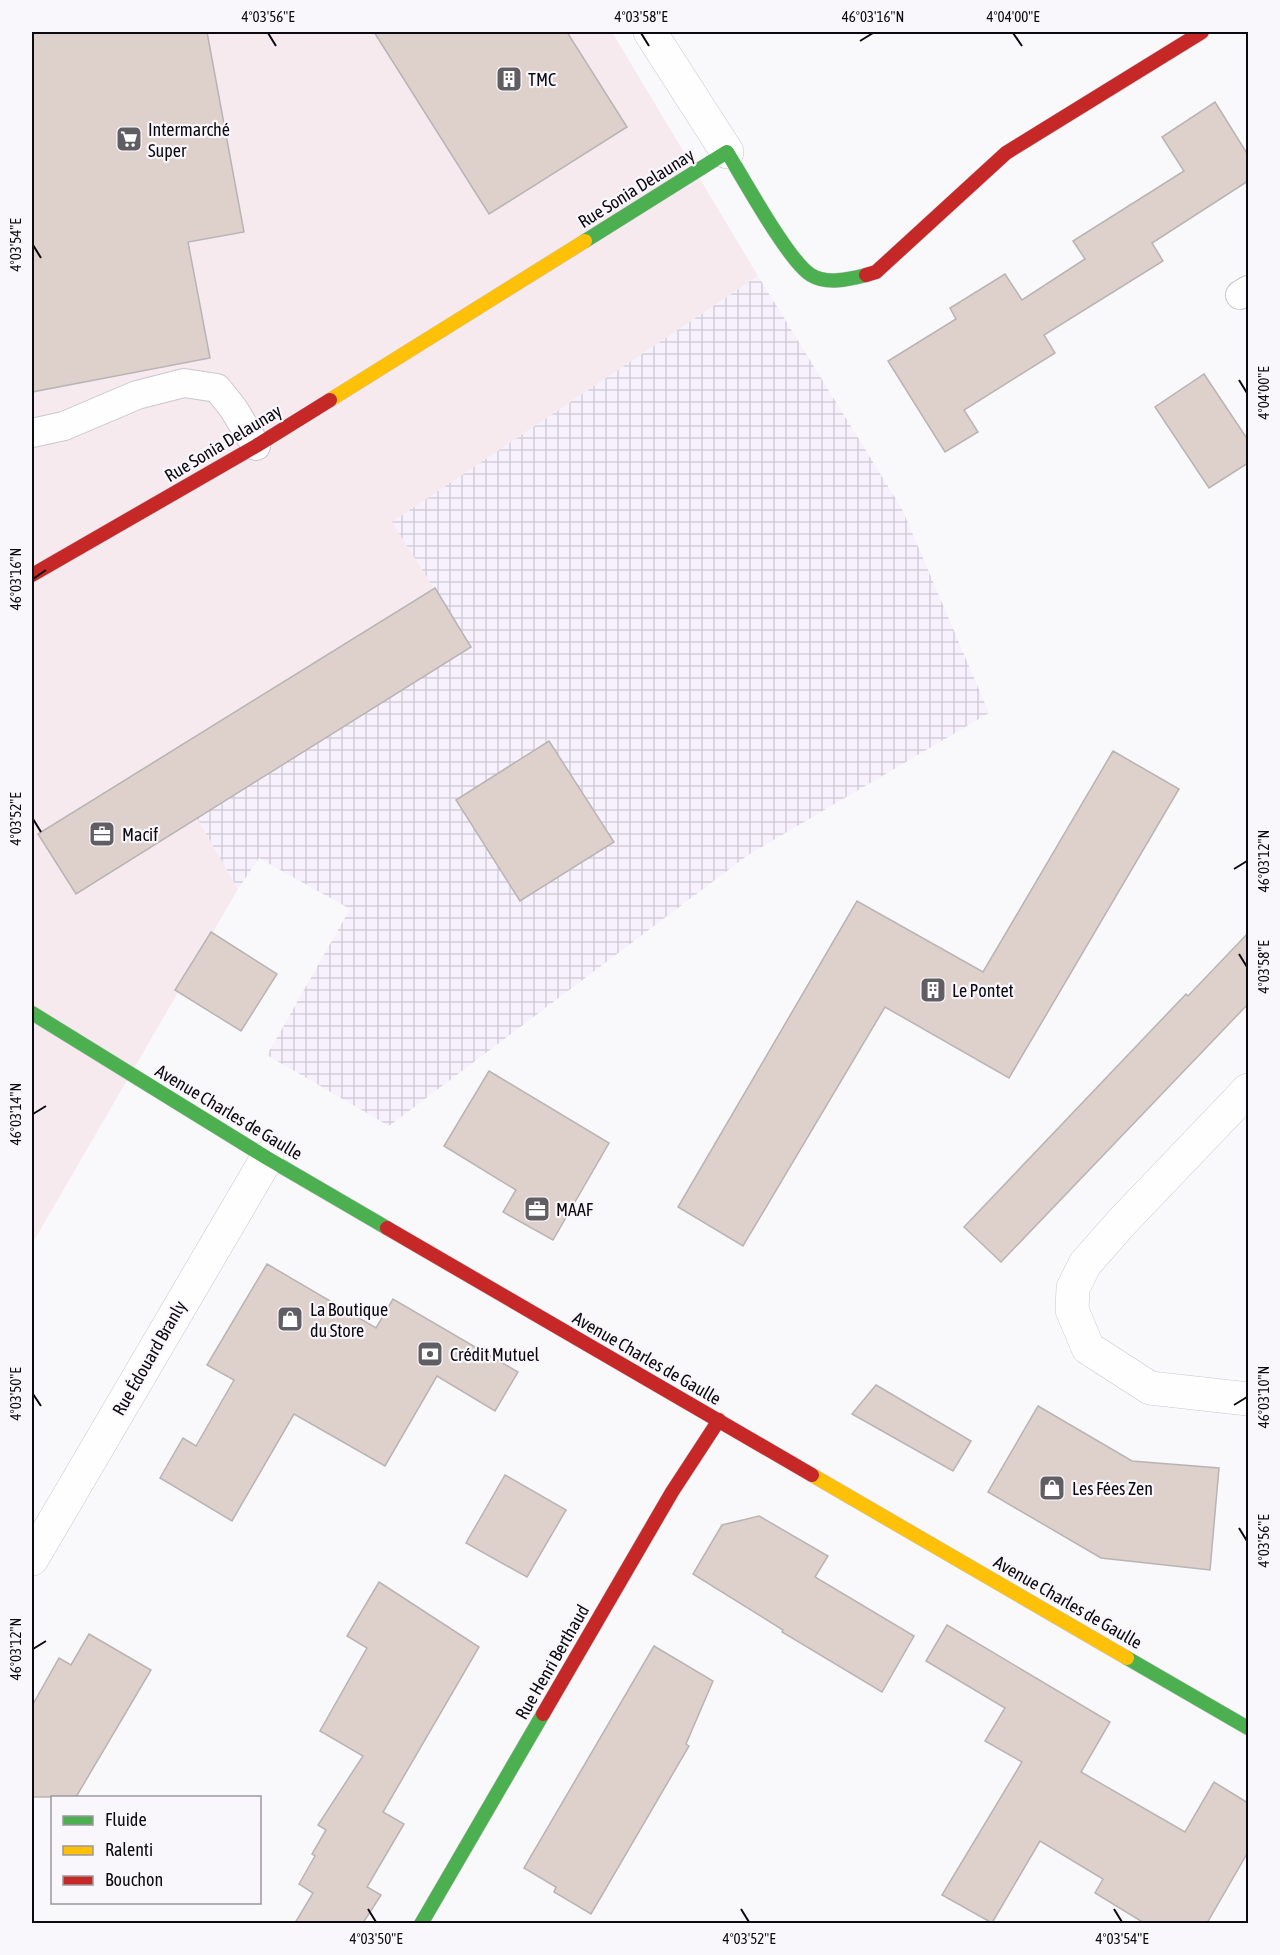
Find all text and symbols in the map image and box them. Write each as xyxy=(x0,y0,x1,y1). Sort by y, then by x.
text: 4°03'56"E xyxy=(241,8,295,25)
text: 4°03'58"E xyxy=(614,8,668,25)
text: 46°03'16"N xyxy=(842,8,904,25)
text: 4°04'00"E xyxy=(986,8,1040,25)
building icon: TMC xyxy=(494,64,524,94)
place label: TMC xyxy=(528,69,556,90)
place label: Intermarché Super xyxy=(148,119,230,161)
supermarket icon: Intermarché Super xyxy=(114,124,144,154)
street label: Rue Sonia Delaunay xyxy=(574,144,698,232)
text: 4°03'54"E xyxy=(7,218,24,272)
text: 4°04'00"E xyxy=(1255,366,1272,420)
street label: Rue Sonia Delaunay xyxy=(161,400,285,486)
text: 46°03'16"N xyxy=(7,548,24,610)
text: 4°03'52"E xyxy=(7,792,24,846)
office icon: Macif xyxy=(87,819,117,849)
place label: Macif xyxy=(122,824,158,845)
text: 46°03'12"N xyxy=(1255,830,1272,892)
text: 4°03'58"E xyxy=(1255,940,1272,994)
building icon: Le Pontet xyxy=(918,975,948,1005)
place label: Le Pontet xyxy=(952,980,1014,1001)
street label: Avenue Charles de Gaulle xyxy=(152,1060,306,1164)
text: 46°03'14"N xyxy=(7,1083,24,1145)
office icon: MAAF xyxy=(522,1194,552,1224)
place label: MAAF xyxy=(556,1199,594,1220)
street label: Rue Édouard Branly xyxy=(108,1297,190,1419)
place label: La Boutique du Store xyxy=(310,1299,388,1341)
shop icon: La Boutique du Store xyxy=(275,1304,305,1334)
street label: Avenue Charles de Gaulle xyxy=(569,1307,725,1409)
bank icon: Crédit Mutuel xyxy=(415,1339,445,1369)
place label: Crédit Mutuel xyxy=(450,1344,540,1365)
text: 46°03'10"N xyxy=(1255,1366,1272,1428)
text: 4°03'50"E xyxy=(7,1367,24,1421)
shop icon: Les Fées Zen xyxy=(1037,1473,1067,1503)
place label: Les Fées Zen xyxy=(1072,1478,1153,1499)
text: 4°03'56"E xyxy=(1255,1514,1272,1568)
street label: Avenue Charles de Gaulle xyxy=(990,1551,1146,1653)
street label: Rue Henri Berthaud xyxy=(511,1601,593,1723)
text: 46°03'12"N xyxy=(7,1618,24,1680)
legend xyxy=(51,1796,261,1904)
text: Fluide xyxy=(105,1809,147,1830)
text: Ralenti xyxy=(105,1839,153,1860)
text: Bouchon xyxy=(105,1869,163,1890)
text: 4°03'50"E xyxy=(349,1930,403,1947)
text: 4°03'52"E xyxy=(722,1930,776,1947)
text: 4°03'54"E xyxy=(1095,1930,1149,1947)

